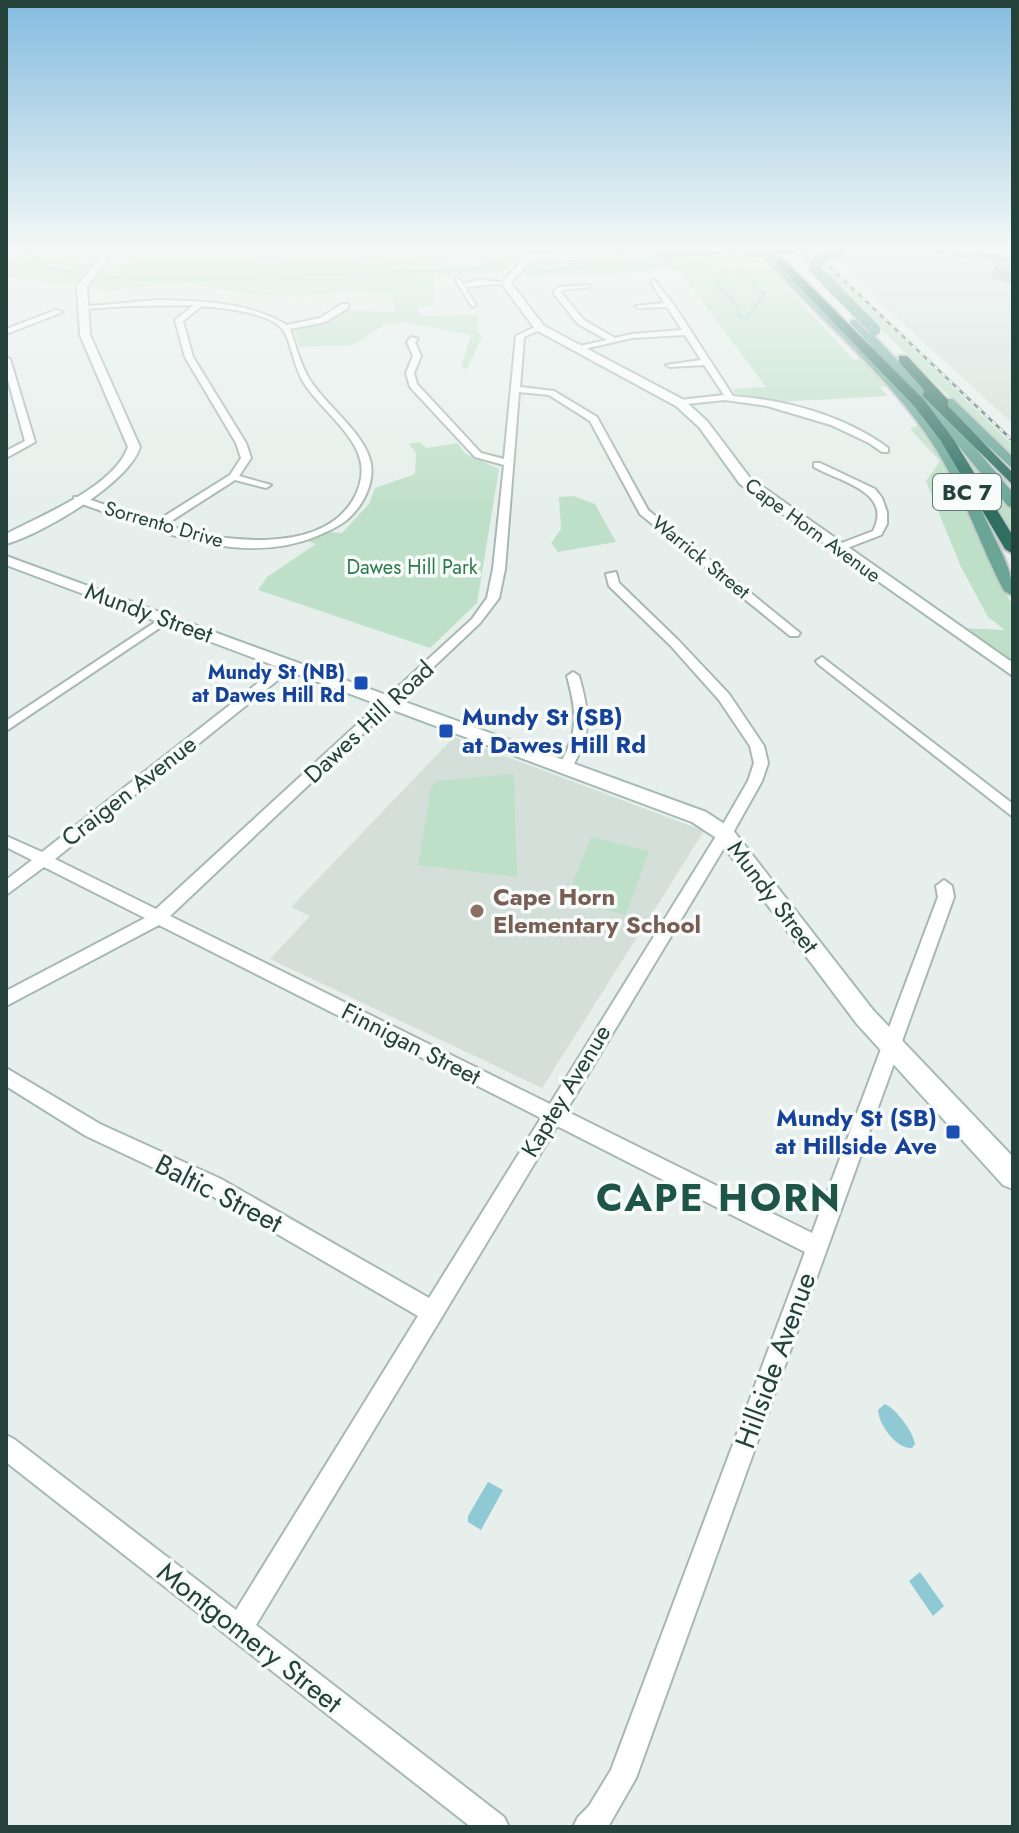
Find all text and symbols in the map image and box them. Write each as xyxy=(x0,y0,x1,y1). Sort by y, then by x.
street label: Cape Horn Avenue xyxy=(739,471,887,590)
road number: BC 7 xyxy=(933,474,1001,510)
street label: Sorrento Drive xyxy=(101,494,227,555)
street label: Warrick Street xyxy=(646,509,756,606)
park label: Dawes Hill Park xyxy=(346,553,478,582)
street label: Mundy Street xyxy=(81,573,218,652)
street label: Dawes Hill Road xyxy=(296,652,441,791)
place label: Mundy St (NB) at Dawes Hill Rd xyxy=(192,658,345,710)
marker: Mundy St (NB) at Dawes Hill Rd xyxy=(352,674,370,692)
place label: Mundy St (SB) at Dawes Hill Rd xyxy=(462,699,646,762)
marker: Mundy St (SB) at Dawes Hill Rd xyxy=(437,722,455,740)
street label: Craigen Avenue xyxy=(54,727,204,855)
street label: Mundy Street xyxy=(719,833,828,961)
place label: Cape Horn Elementary School xyxy=(493,879,701,942)
marker: Cape Horn Elementary School xyxy=(468,902,486,920)
street label: Finnigan Street xyxy=(336,993,487,1094)
street label: Kaptey Avenue xyxy=(512,1018,619,1164)
place label: Mundy St (SB) at Hillside Ave xyxy=(775,1100,937,1163)
marker: Mundy St (SB) at Hillside Ave xyxy=(944,1123,962,1141)
street label: Baltic Street xyxy=(148,1144,290,1243)
district label: CAPE HORN xyxy=(596,1170,842,1225)
street label: Hillside Avenue xyxy=(725,1266,826,1454)
street label: Montgomery Street xyxy=(148,1552,351,1723)

